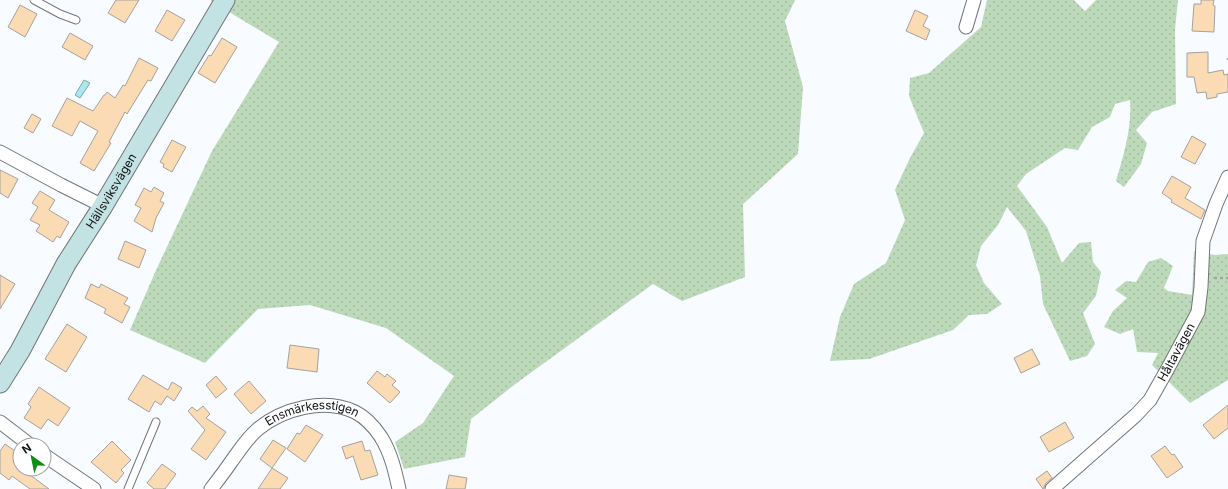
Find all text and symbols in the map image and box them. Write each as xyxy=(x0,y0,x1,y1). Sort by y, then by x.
street label: Hällsviksvägen xyxy=(82,151,139,231)
street label: Håltavägen xyxy=(1154,320,1198,384)
street label: Ensmärkesstigen xyxy=(262,397,362,429)
north arrow xyxy=(12,437,52,477)
text: N xyxy=(19,440,34,457)

